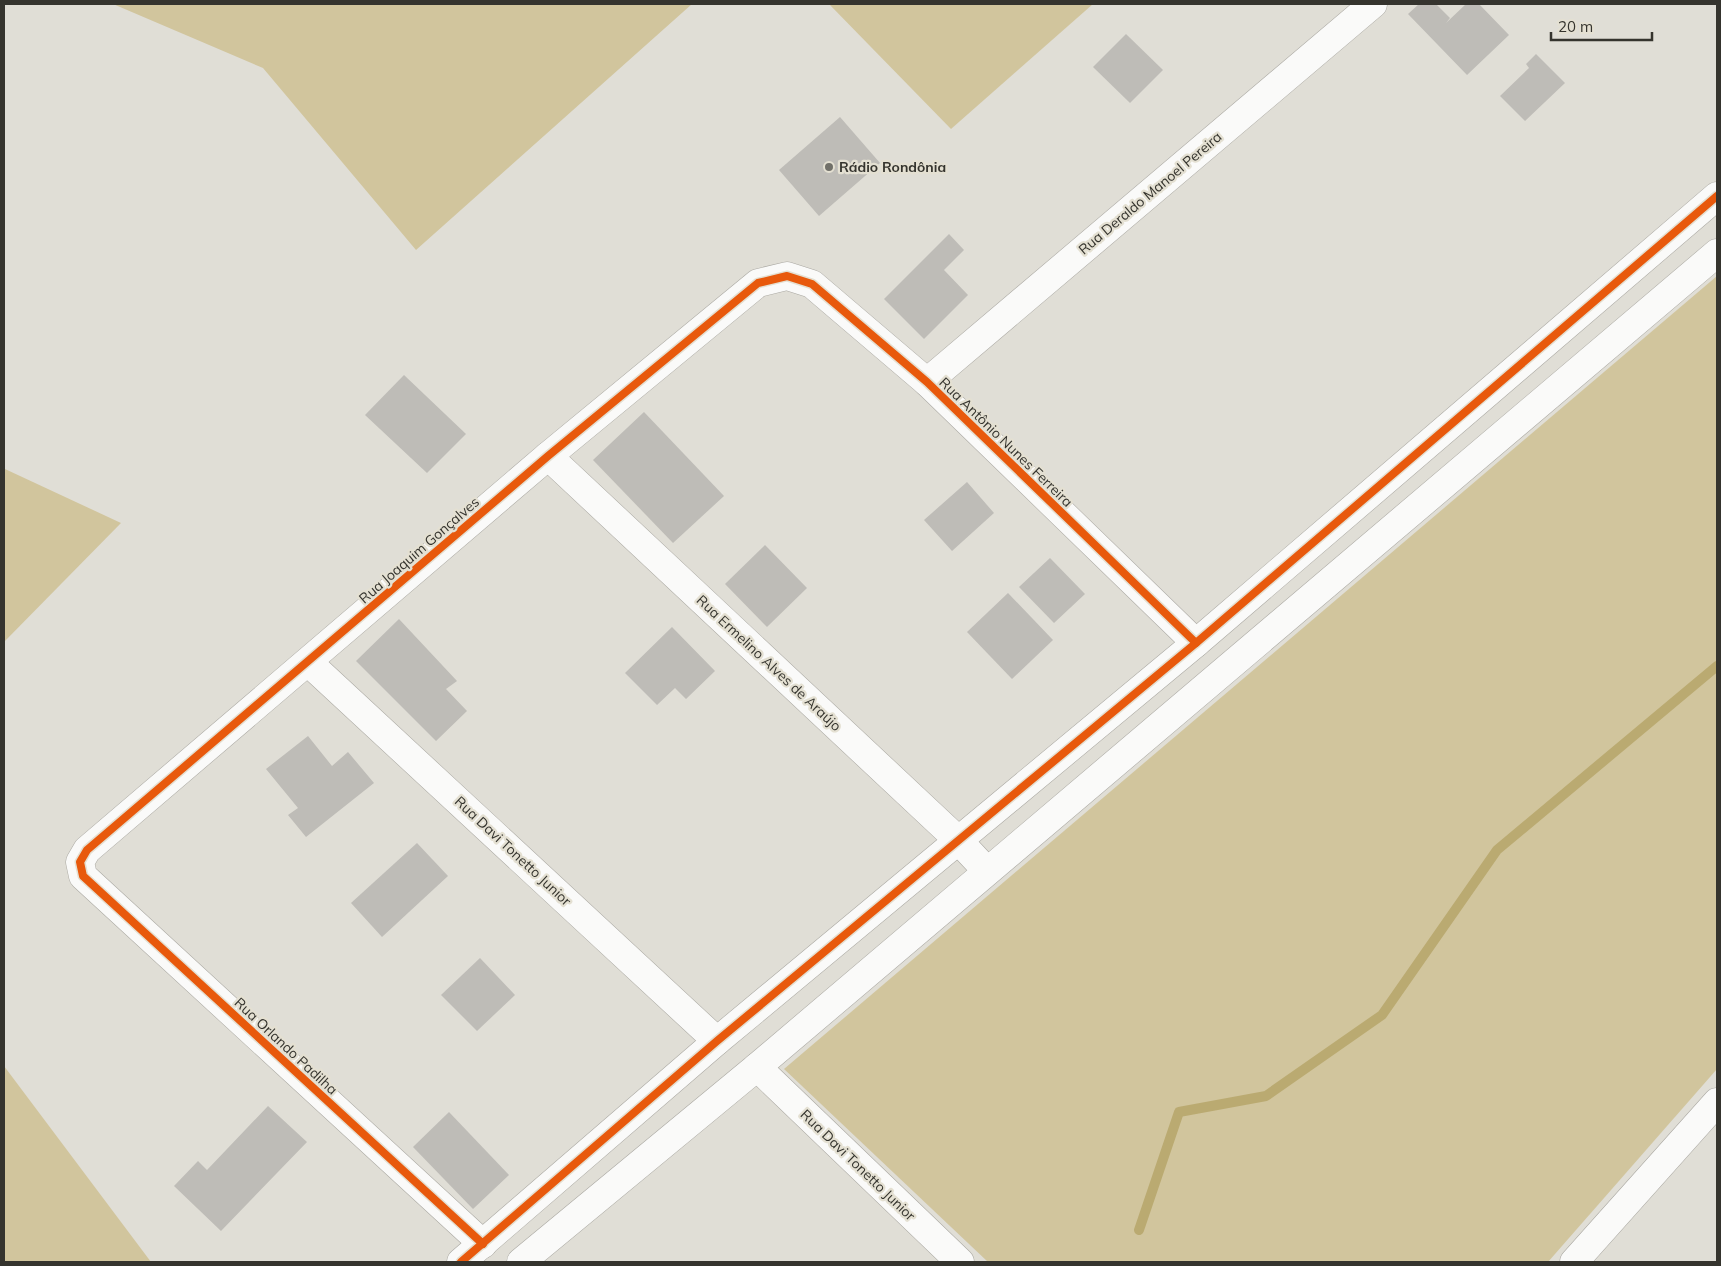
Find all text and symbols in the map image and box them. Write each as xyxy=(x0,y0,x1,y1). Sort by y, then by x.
scale bar xyxy=(1551,10,1652,42)
text: 20 m xyxy=(1558,17,1593,36)
street label: Rua Deraldo Manoel Pereira xyxy=(1075,128,1225,258)
place label: Rádio Rondônia xyxy=(839,158,946,176)
marker: Rádio Rondônia xyxy=(823,161,835,173)
street label: Rua Antônio Nunes Ferreira xyxy=(935,373,1077,511)
street label: Rua Joaquim Gonçalves xyxy=(355,493,483,607)
street label: Rua Ermelino Alves de Araújo xyxy=(693,591,845,735)
street label: Rua Davi Tonetto Junior xyxy=(451,792,576,910)
street label: Rua Orlando Padilha xyxy=(231,994,341,1098)
street label: Rua Davi Tonetto Junior xyxy=(797,1105,920,1225)

